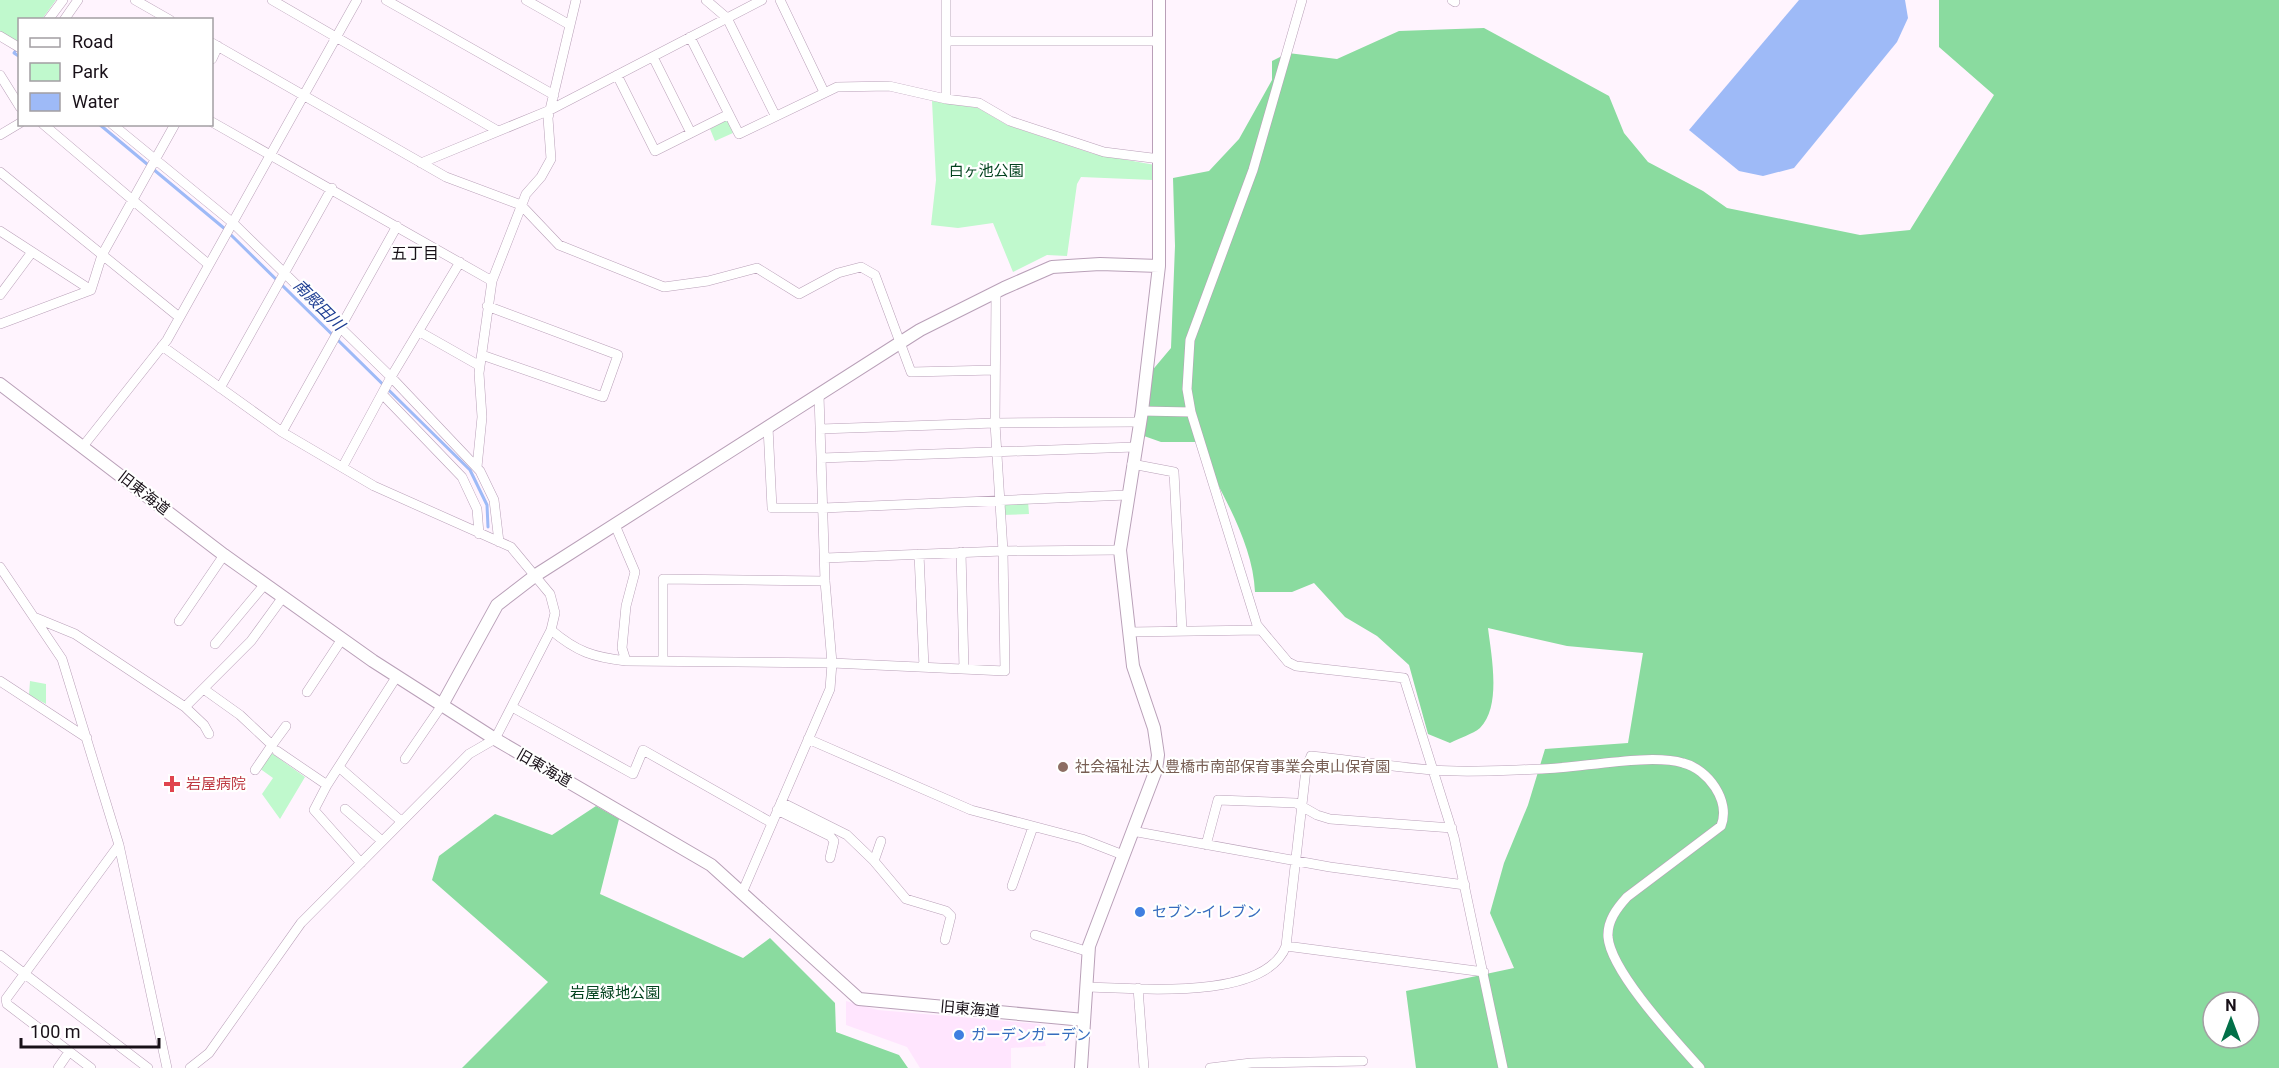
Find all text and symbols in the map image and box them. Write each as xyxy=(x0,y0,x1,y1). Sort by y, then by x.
legend xyxy=(18,18,213,126)
text: Road xyxy=(72,31,113,52)
text: Park xyxy=(72,61,109,82)
text: Water xyxy=(72,91,119,112)
park label: 白ヶ池公園 xyxy=(948,162,1024,180)
district label: 五丁目 xyxy=(391,244,439,263)
water label: 南殿田川 xyxy=(290,276,350,336)
street label: 旧東海道 xyxy=(115,467,173,519)
street label: 旧東海道 xyxy=(514,745,574,791)
place label: 社会福祉法人豊橋市南部保育事業会東山保育園 xyxy=(1075,758,1390,776)
marker: 社会福祉法人豊橋市南部保育事業会東山保育園 xyxy=(1056,760,1070,774)
marker: 岩屋病院 xyxy=(163,775,181,793)
place label: 岩屋病院 xyxy=(186,775,246,793)
place label: セブン-イレブン xyxy=(1152,903,1261,921)
marker: セブン-イレブン xyxy=(1133,905,1147,919)
park label: 岩屋緑地公園 xyxy=(570,984,660,1002)
north arrow xyxy=(2201,990,2261,1050)
text: N xyxy=(2225,996,2237,1015)
street label: 旧東海道 xyxy=(939,997,1001,1021)
scale bar xyxy=(21,1011,159,1049)
text: 100 m xyxy=(30,1021,81,1042)
place label: ガーデンガーデン xyxy=(971,1026,1091,1044)
marker: ガーデンガーデン xyxy=(952,1028,966,1042)

